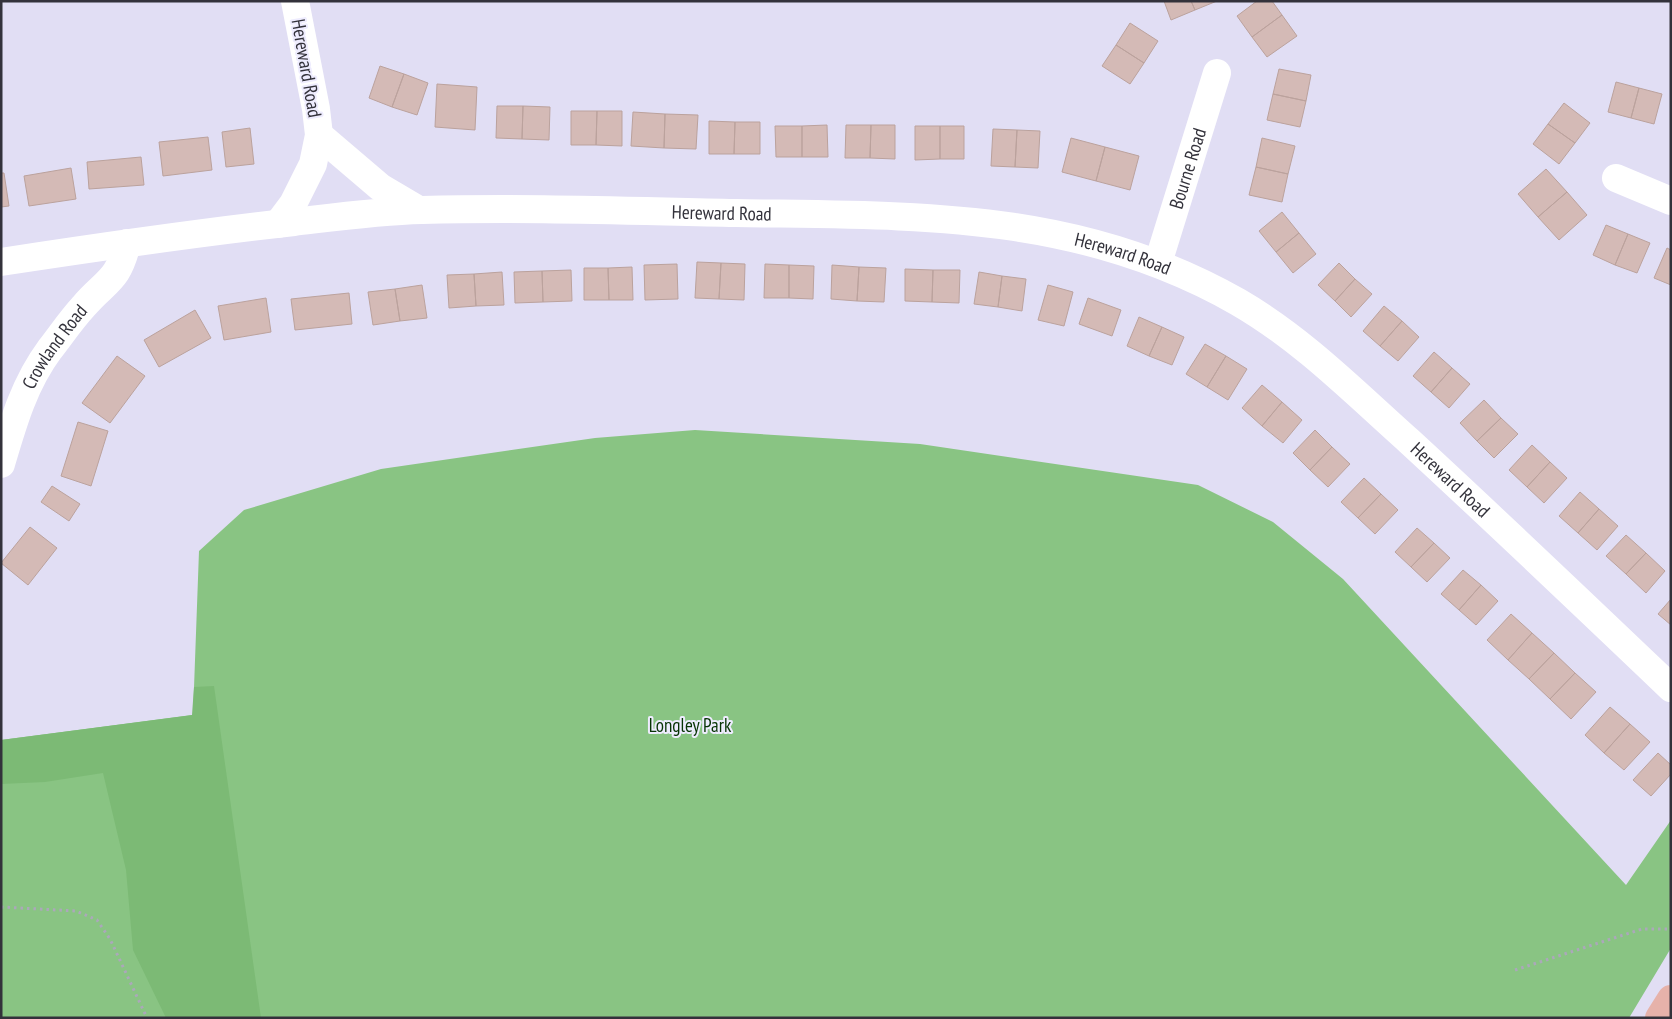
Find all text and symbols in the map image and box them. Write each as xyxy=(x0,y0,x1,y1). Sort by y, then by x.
street label: Hereward Road xyxy=(287,17,327,119)
street label: Bourne Road xyxy=(1164,125,1211,212)
street label: Hereward Road xyxy=(671,200,772,226)
street label: Hereward Road xyxy=(1072,227,1174,280)
street label: Crowland Road xyxy=(17,299,92,393)
street label: Hereward Road xyxy=(1406,437,1495,522)
park label: Longley Park xyxy=(649,713,732,737)

